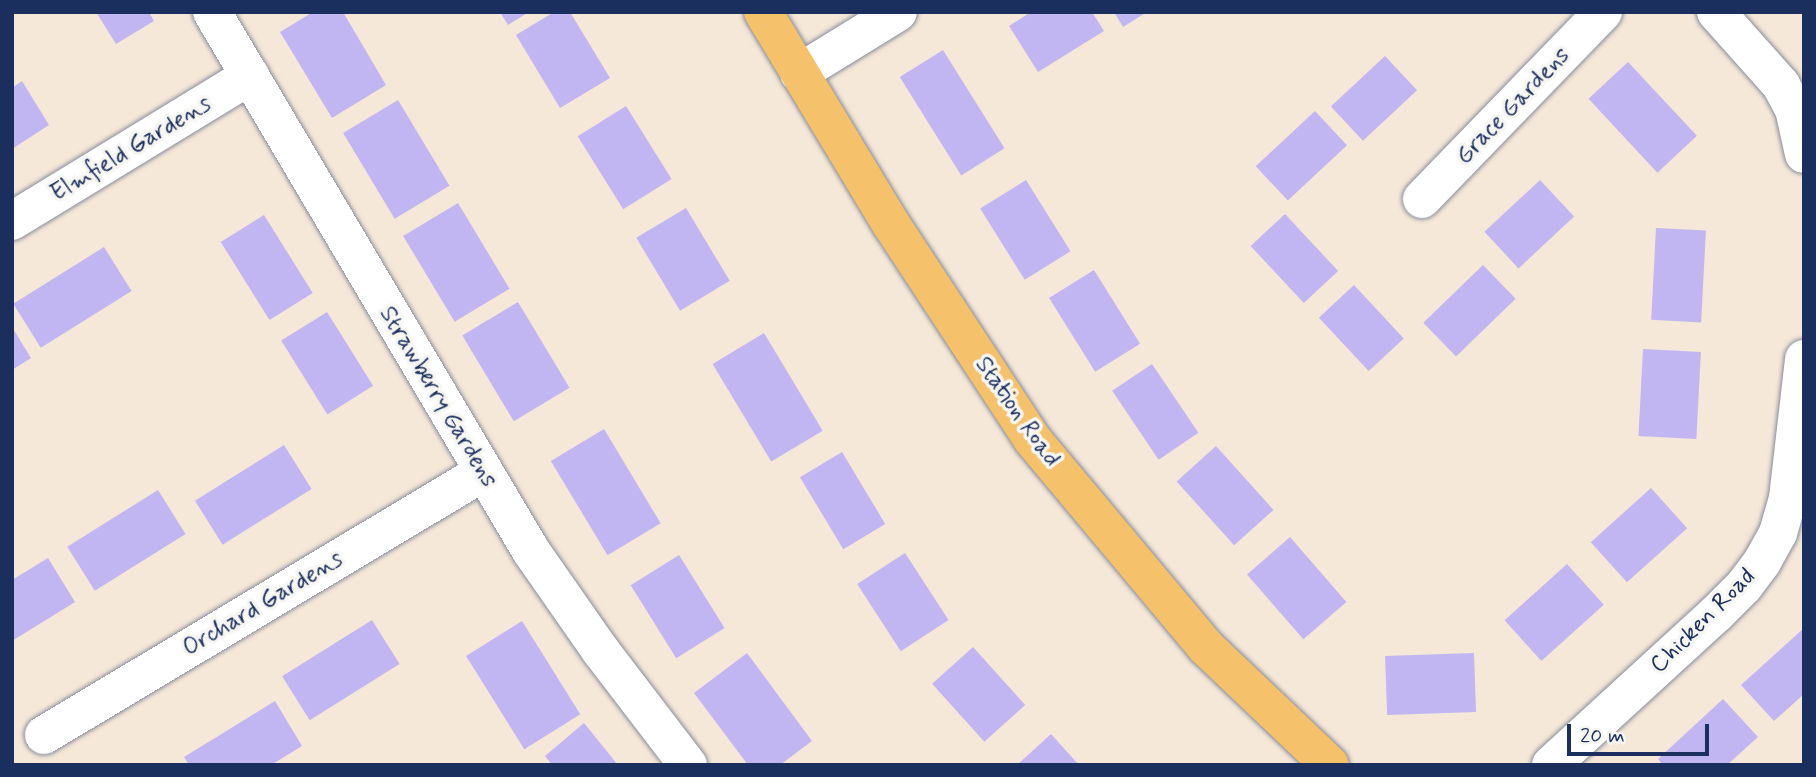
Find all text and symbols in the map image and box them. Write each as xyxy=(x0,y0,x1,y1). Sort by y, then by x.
street label: Grace Gardens xyxy=(1451,43,1575,169)
street label: Elmfield Gardens xyxy=(49,92,213,206)
street label: Strawberry Gardens xyxy=(373,301,503,493)
street label: Station Road xyxy=(969,352,1065,472)
street label: Orchard Gardens xyxy=(181,547,345,661)
street label: Chicken Road xyxy=(1645,563,1761,679)
scale bar xyxy=(1571,710,1713,754)
text: 20 m xyxy=(1580,722,1625,750)

